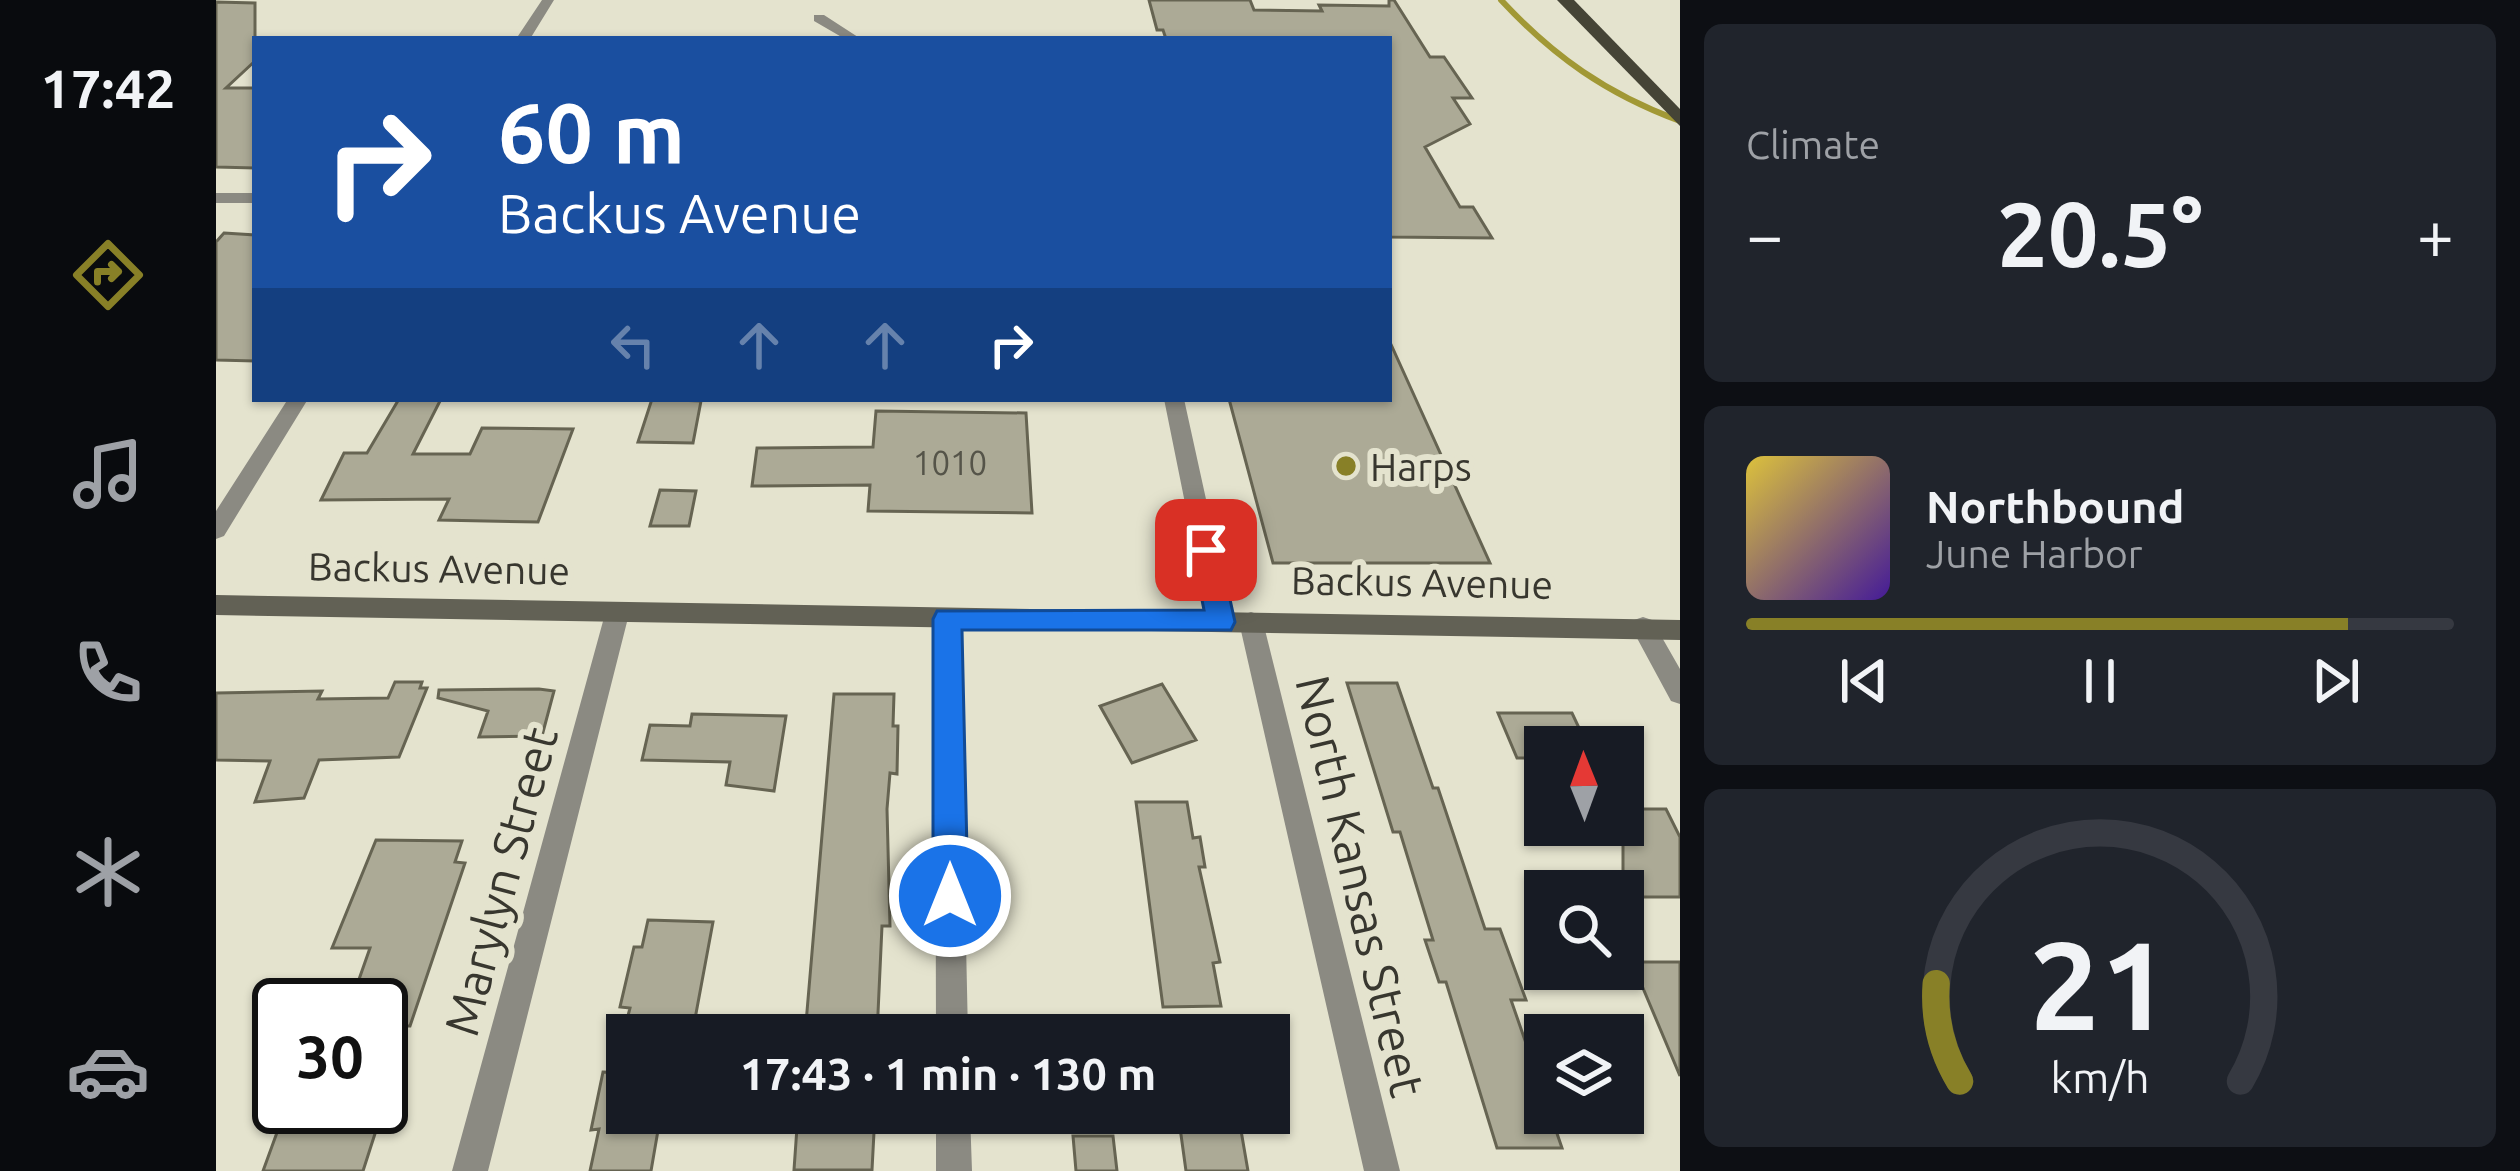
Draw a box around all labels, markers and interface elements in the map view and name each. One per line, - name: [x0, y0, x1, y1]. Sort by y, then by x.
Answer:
- text: 17:42: [40, 58, 176, 118]
- icon: right: [300, 84, 456, 240]
- text: 60 m: [498, 85, 685, 179]
- text: Climate: [1746, 123, 1880, 166]
- text: Backus Avenue: [498, 183, 861, 243]
- text: 20.5°: [1997, 183, 2203, 284]
- text: −: [1746, 197, 1783, 271]
- text: +: [2417, 197, 2454, 271]
- icon: directions: [66, 233, 150, 317]
- icon: left: [600, 312, 666, 378]
- icon: ahead: [726, 312, 792, 378]
- icon: ahead: [852, 312, 918, 378]
- icon: right: [978, 312, 1044, 378]
- icon: music: [66, 432, 150, 516]
- house number: 1010: [913, 444, 987, 481]
- place label: Harps: [1370, 445, 1472, 488]
- marker: Harps: [1333, 453, 1359, 479]
- text: Northbound: [1926, 481, 2185, 532]
- pin: [1155, 499, 1257, 601]
- icon: arrive: [1173, 517, 1239, 583]
- text: June Harbor: [1926, 532, 2143, 575]
- street label: Backus Avenue: [308, 544, 570, 592]
- street label: Backus Avenue: [1291, 558, 1553, 606]
- icon: phone: [66, 631, 150, 715]
- icon: previous: [1831, 648, 1897, 714]
- icon: pause: [2067, 648, 2133, 714]
- icon: next: [2303, 648, 2369, 714]
- street label: North Kansas Street: [1286, 670, 1436, 1102]
- street label: Marylyn Street: [433, 721, 567, 1041]
- north arrow: [1524, 726, 1644, 846]
- map controls: [1524, 726, 1644, 1134]
- icon: climate: [66, 830, 150, 914]
- position arrow: [887, 833, 1013, 959]
- button: search: [1524, 870, 1644, 990]
- text: 21: [2030, 914, 2170, 1054]
- speed limit sign: 30: [252, 978, 408, 1134]
- button: layers: [1524, 1014, 1644, 1134]
- icon: car: [66, 1029, 150, 1113]
- text: 17:43 · 1 min · 130 m: [740, 1048, 1156, 1099]
- text: km/h: [2050, 1053, 2150, 1101]

